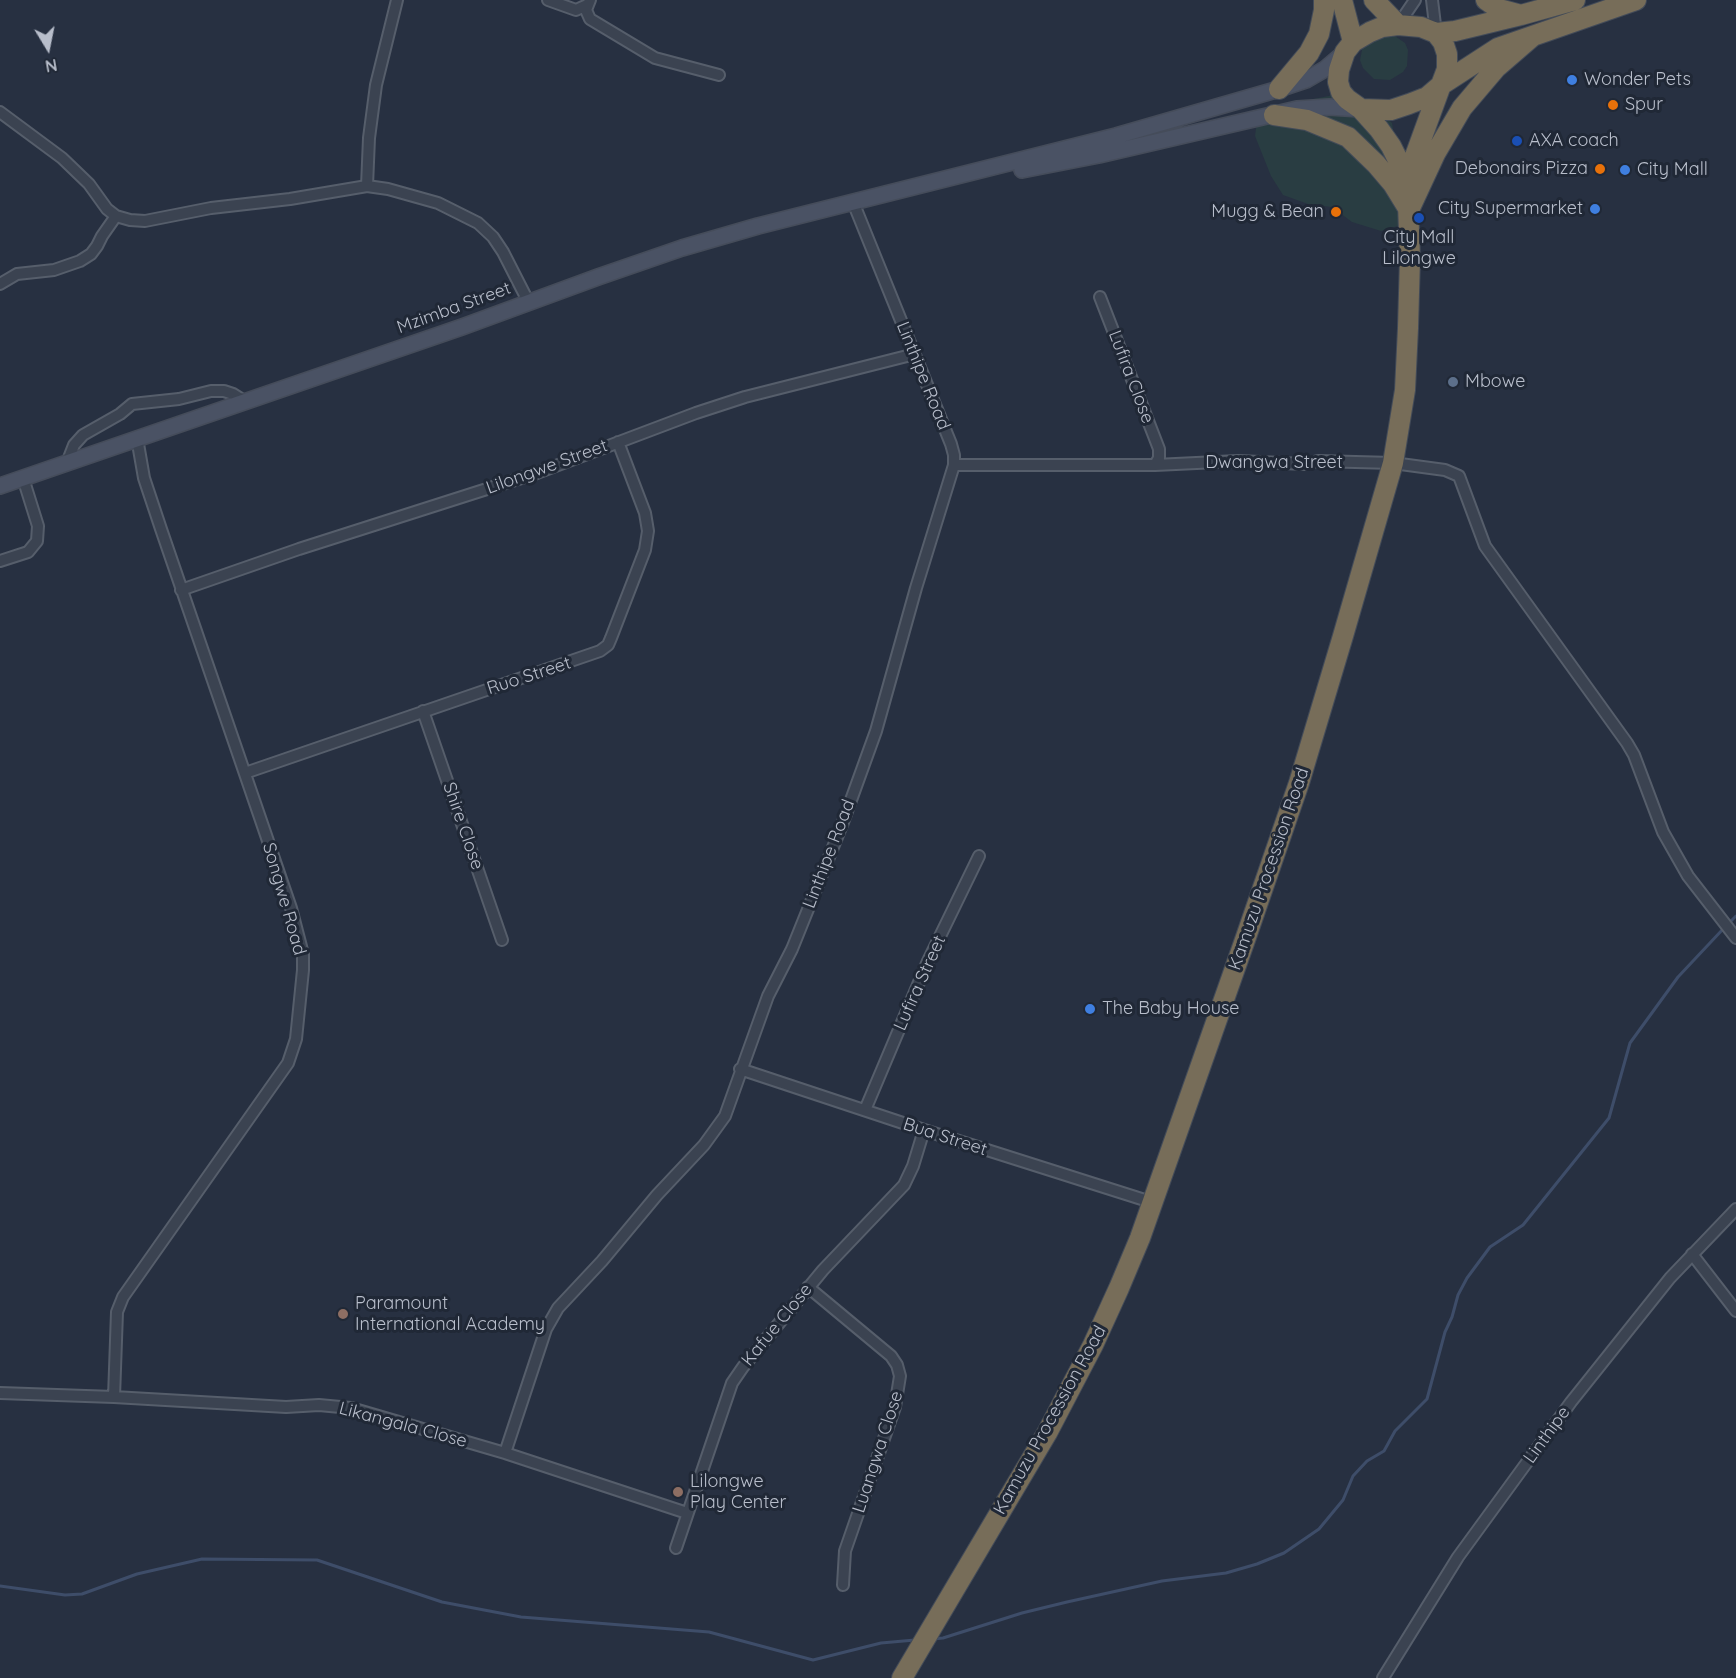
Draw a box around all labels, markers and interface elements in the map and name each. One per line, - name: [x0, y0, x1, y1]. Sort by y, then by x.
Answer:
- north arrow: [18, 18, 78, 78]
- text: N: [44, 55, 59, 77]
- place label: Wonder Pets: [1584, 69, 1691, 91]
- marker: Wonder Pets: [1565, 73, 1579, 87]
- place label: Spur: [1625, 94, 1663, 116]
- marker: Spur: [1606, 98, 1620, 112]
- place label: AXA coach: [1529, 130, 1619, 152]
- marker: AXA coach: [1510, 134, 1524, 148]
- place label: Debonairs Pizza: [1455, 158, 1588, 180]
- place label: City Mall: [1637, 159, 1708, 181]
- marker: Debonairs Pizza: [1593, 162, 1607, 176]
- marker: City Mall: [1618, 163, 1632, 177]
- place label: City Supermarket: [1438, 198, 1583, 220]
- place label: Mugg & Bean: [1211, 201, 1324, 223]
- marker: City Supermarket: [1588, 202, 1602, 216]
- marker: Mugg & Bean: [1329, 205, 1343, 219]
- marker: City Mall Lilongwe: [1412, 211, 1426, 225]
- place label: City Mall Lilongwe: [1382, 227, 1456, 270]
- street label: Mzimba Street: [394, 277, 514, 339]
- street label: Linthipe Road: [892, 319, 954, 433]
- street label: Lufira Close: [1103, 327, 1159, 427]
- place label: Mbowe: [1465, 371, 1525, 393]
- marker: Mbowe: [1446, 375, 1460, 389]
- street label: Lilongwe Street: [483, 435, 611, 499]
- street label: Dwangwa Street: [1205, 452, 1343, 474]
- street label: Ruo Street: [484, 652, 574, 700]
- street label: Kamuzu Procession Road: [1224, 765, 1314, 973]
- street label: Shire Close: [438, 779, 488, 873]
- street label: Linthipe Road: [798, 797, 860, 911]
- street label: Songwe Road: [258, 840, 310, 958]
- street label: Lufira Street: [889, 932, 951, 1034]
- place label: The Baby House: [1102, 998, 1240, 1020]
- marker: The Baby House: [1083, 1002, 1097, 1016]
- street label: Bua Street: [900, 1113, 990, 1161]
- street label: Kafue Close: [737, 1279, 817, 1371]
- place label: Paramount International Academy: [355, 1293, 545, 1336]
- marker: Paramount International Academy: [336, 1307, 350, 1321]
- street label: Kamuzu Procession Road: [989, 1322, 1111, 1518]
- street label: Luangwa Close: [848, 1388, 908, 1516]
- street label: Likangala Close: [337, 1398, 469, 1452]
- street label: Linthipe: [1519, 1402, 1575, 1468]
- place label: Lilongwe Play Center: [690, 1471, 786, 1514]
- marker: Lilongwe Play Center: [671, 1485, 685, 1499]

